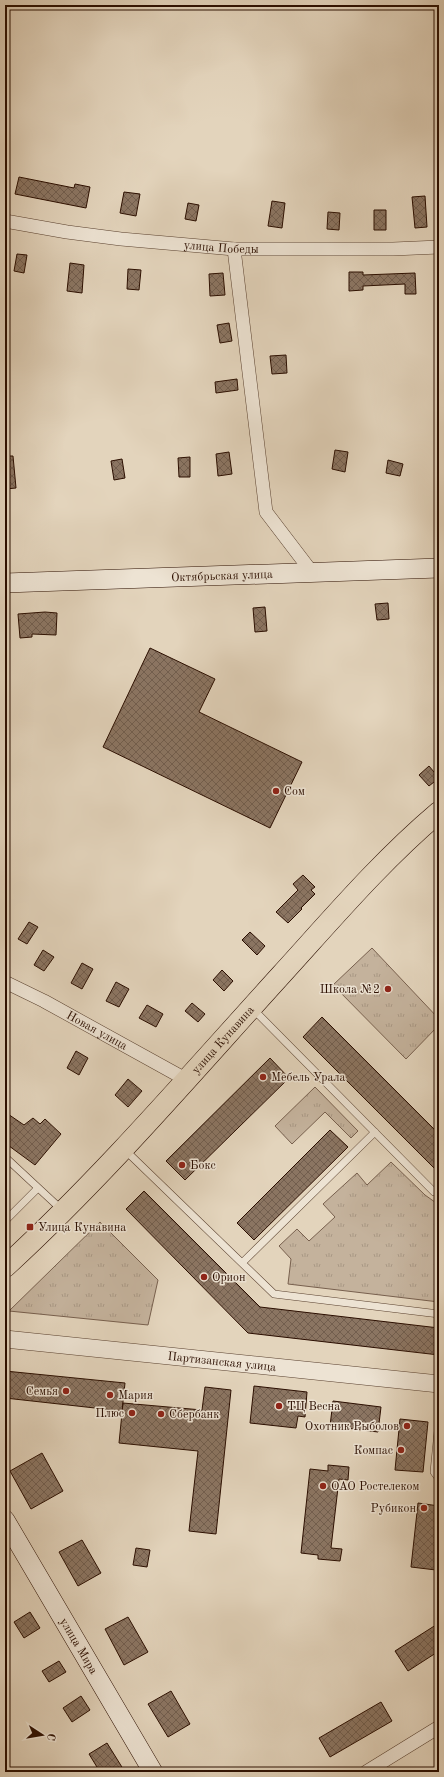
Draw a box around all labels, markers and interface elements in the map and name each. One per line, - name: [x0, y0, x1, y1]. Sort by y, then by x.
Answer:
- street label: улица Победы: [183, 240, 259, 256]
- street label: Октябрьская улица: [171, 569, 273, 584]
- marker: Сом: [271, 786, 281, 796]
- place label: Сом: [284, 786, 305, 798]
- place label: Школа №2: [320, 984, 380, 996]
- marker: Школа №2: [383, 984, 393, 994]
- street label: улица Кунавина: [190, 1004, 257, 1076]
- street label: Новая улица: [64, 1010, 129, 1053]
- marker: Мебель Урала: [258, 1072, 268, 1082]
- place label: Мебель Урала: [271, 1072, 345, 1084]
- marker: Бокс: [177, 1160, 187, 1170]
- place label: Бокс: [190, 1160, 216, 1172]
- marker: Улица Кунавина: [25, 1222, 35, 1232]
- place label: Улица Кунавина: [38, 1222, 126, 1234]
- marker: Орион: [199, 1272, 209, 1282]
- place label: Орион: [212, 1272, 246, 1284]
- street label: Партизанская улица: [167, 1351, 277, 1374]
- place label: Семья: [26, 1386, 58, 1398]
- marker: Семья: [61, 1386, 71, 1396]
- marker: Мария: [105, 1390, 115, 1400]
- place label: Мария: [118, 1390, 153, 1402]
- marker: ТЦ Весна: [274, 1401, 284, 1411]
- place label: ТЦ Весна: [287, 1401, 340, 1413]
- place label: Плюс: [95, 1408, 124, 1420]
- marker: Плюс: [127, 1408, 137, 1418]
- marker: Сбербанк: [156, 1409, 166, 1419]
- place label: Сбербанк: [169, 1409, 219, 1421]
- place label: Охотник Рыболов: [305, 1421, 399, 1433]
- marker: Охотник Рыболов: [402, 1421, 412, 1431]
- place label: Компас: [354, 1445, 393, 1457]
- marker: Компас: [396, 1445, 406, 1455]
- marker: ОАО Ростелеком: [318, 1481, 328, 1491]
- place label: ОАО Ростелеком: [331, 1481, 419, 1493]
- place label: Рубикон: [371, 1503, 416, 1515]
- marker: Рубикон: [419, 1503, 429, 1513]
- street label: улица Мира: [57, 1616, 99, 1677]
- north arrow: [22, 1715, 62, 1755]
- text: С: [44, 1732, 56, 1741]

